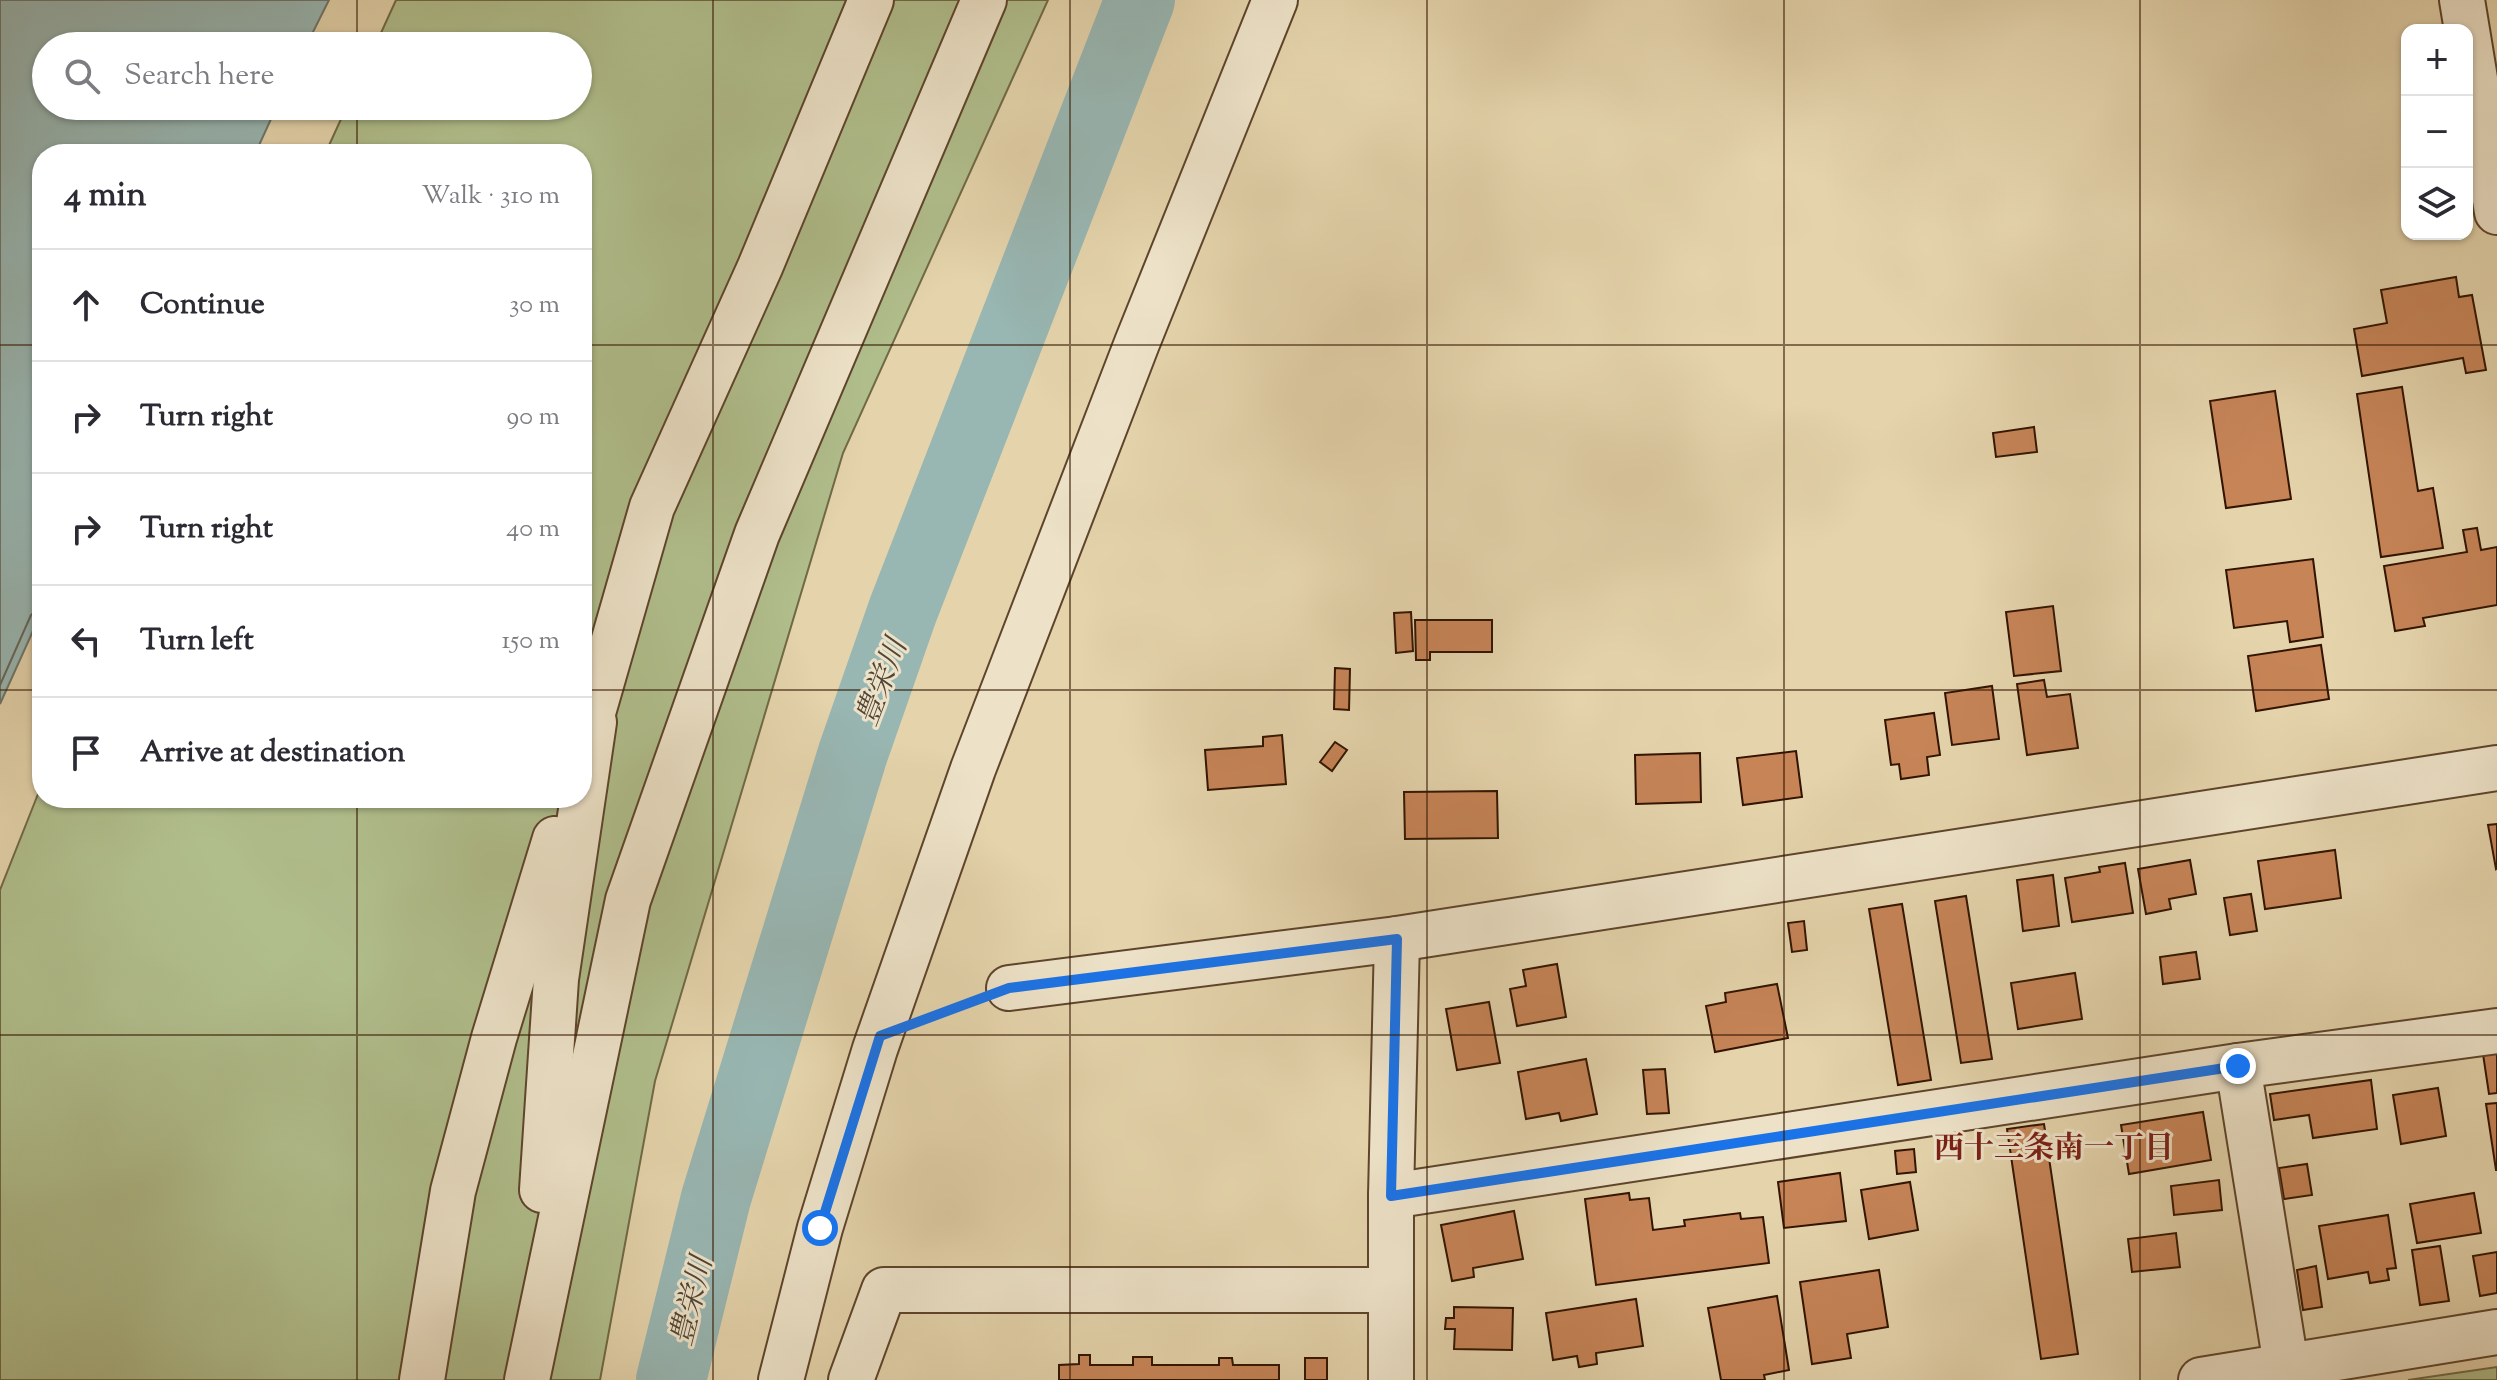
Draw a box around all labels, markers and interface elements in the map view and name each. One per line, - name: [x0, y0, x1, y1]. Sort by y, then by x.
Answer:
- map controls: [2401, 24, 2473, 240]
- button: +: [2401, 24, 2473, 96]
- search box: [32, 32, 592, 120]
- icon: search: [60, 54, 104, 98]
- text: Search here: [124, 55, 274, 98]
- button: −: [2401, 96, 2473, 168]
- button: layers: [2401, 168, 2473, 240]
- text: 4 min: [64, 172, 146, 221]
- text: Walk · 310 m: [421, 178, 560, 215]
- icon: ahead: [64, 283, 108, 327]
- text: Continue: [140, 284, 265, 327]
- text: 30 m: [509, 287, 560, 324]
- icon: right: [64, 395, 108, 439]
- text: Turn right: [140, 396, 273, 439]
- text: 90 m: [507, 399, 560, 436]
- icon: right: [64, 507, 108, 551]
- text: Turn right: [140, 508, 273, 551]
- text: 40 m: [506, 511, 560, 548]
- icon: left: [64, 619, 108, 663]
- text: Turn left: [140, 620, 254, 663]
- text: 150 m: [501, 623, 560, 660]
- water label: 豊栄川: [847, 630, 921, 733]
- icon: arrive: [64, 731, 108, 775]
- text: Arrive at destination: [140, 732, 405, 775]
- route end: [2220, 1048, 2256, 1084]
- district label: 西十三条南一丁目: [1934, 1128, 2174, 1171]
- route start: [802, 1210, 838, 1246]
- water label: 豊栄川: [662, 1250, 726, 1350]

